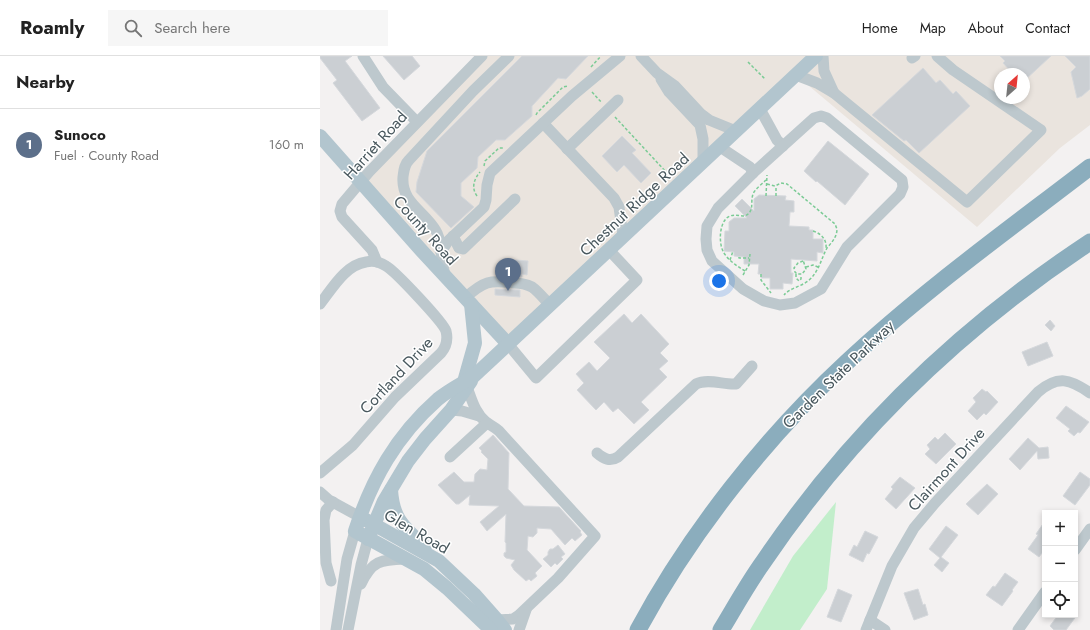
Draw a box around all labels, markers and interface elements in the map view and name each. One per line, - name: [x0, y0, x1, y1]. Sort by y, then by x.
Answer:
- search box: [108, 10, 388, 46]
- text: Roamly: [20, 14, 84, 41]
- icon: search: [122, 17, 144, 39]
- text: Search here: [154, 17, 230, 39]
- text: Home: [862, 18, 898, 38]
- text: Map: [920, 18, 946, 38]
- text: About: [968, 18, 1003, 38]
- text: Contact: [1025, 18, 1070, 38]
- north arrow: [994, 68, 1030, 104]
- text: Nearby: [16, 70, 74, 94]
- street label: Harriet Road: [338, 106, 413, 185]
- text: Sunoco: [54, 124, 106, 146]
- text: 1: [26, 135, 32, 154]
- text: 160 m: [269, 135, 304, 154]
- text: Fuel · County Road: [54, 146, 159, 165]
- street label: Chestnut Ridge Road: [574, 147, 694, 261]
- street label: County Road: [388, 190, 463, 270]
- pin: 1: [495, 258, 521, 291]
- your location: [709, 271, 729, 291]
- street label: Garden State Parkway: [777, 314, 900, 434]
- street label: Cortland Drive: [354, 332, 438, 419]
- street label: Clairmont Drive: [902, 422, 990, 516]
- street label: Glen Road: [380, 503, 454, 559]
- map controls: [1042, 510, 1078, 618]
- button: +: [1042, 510, 1078, 546]
- button: −: [1042, 546, 1078, 582]
- button: locate: [1042, 582, 1078, 618]

